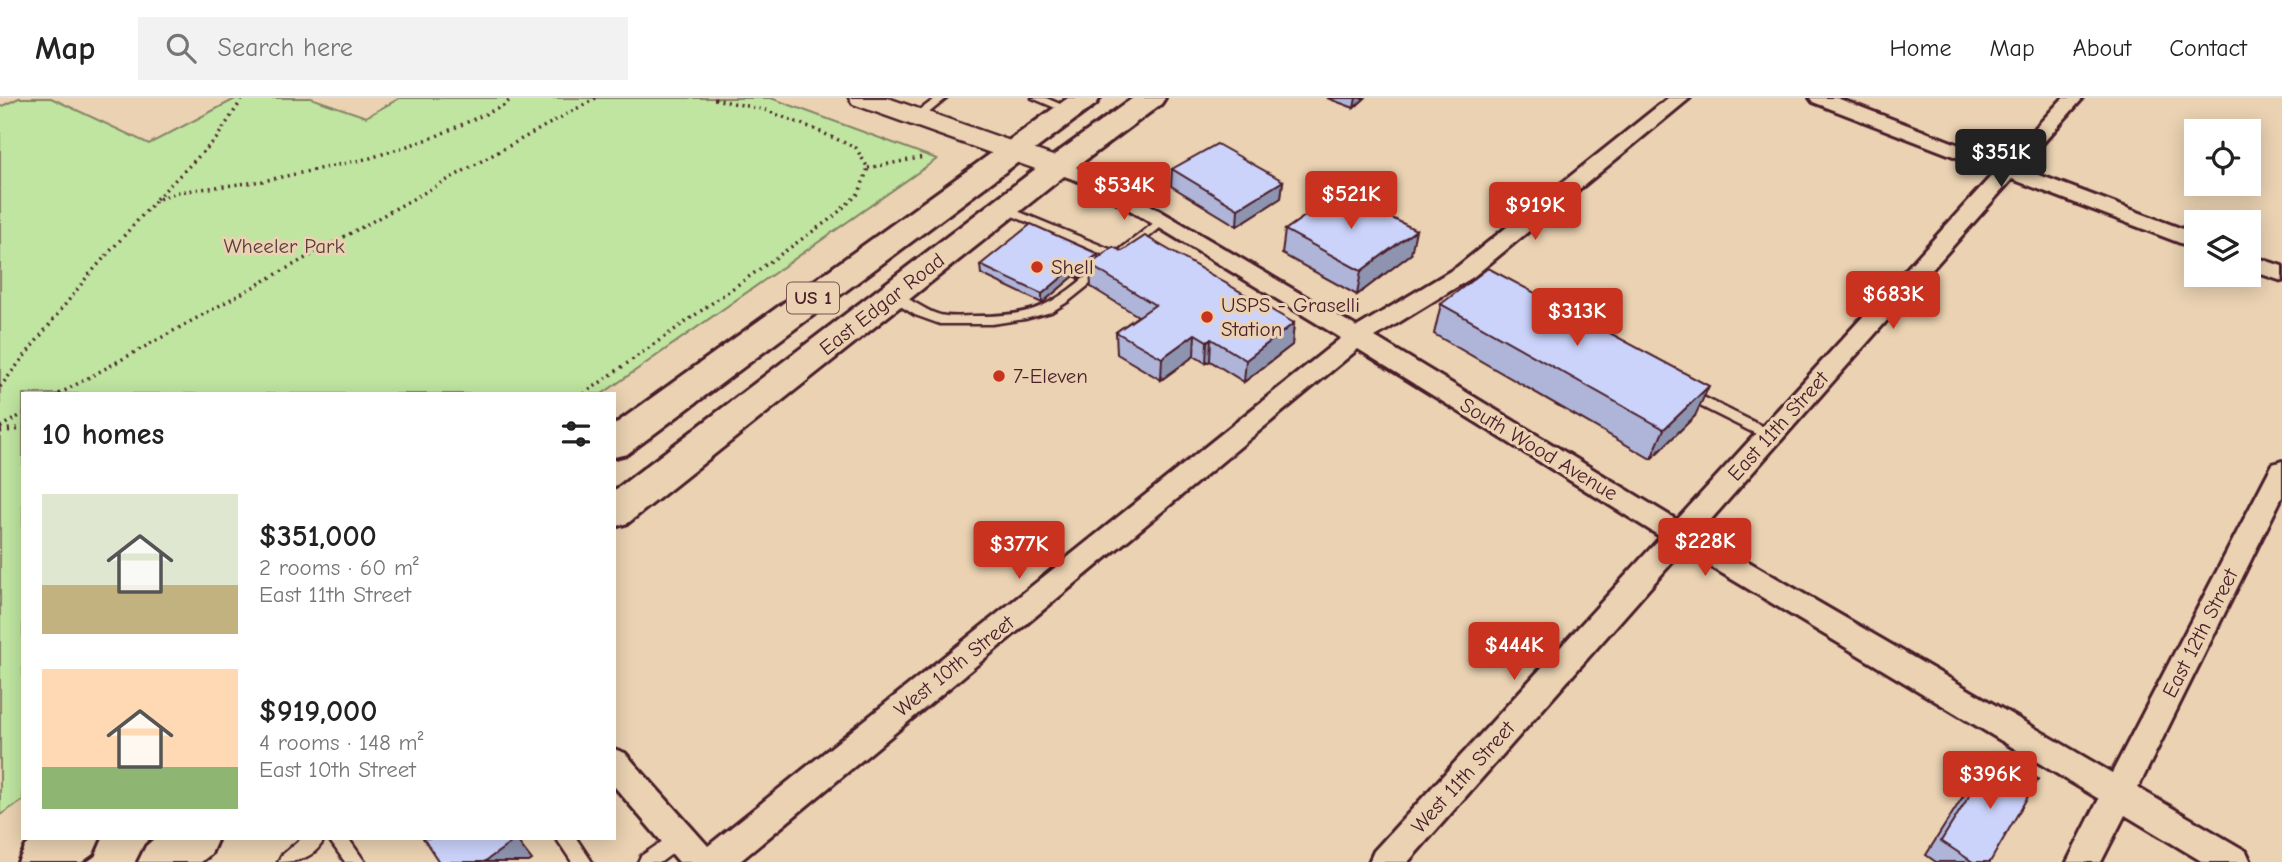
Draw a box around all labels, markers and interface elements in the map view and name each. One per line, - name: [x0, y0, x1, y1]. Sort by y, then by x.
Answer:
- search box: [138, 17, 628, 80]
- text: Map: [35, 29, 96, 67]
- icon: search: [162, 29, 200, 67]
- text: Search here: [218, 33, 353, 63]
- text: Home: [1890, 34, 1951, 62]
- text: Map: [1989, 34, 2035, 62]
- text: About: [2073, 34, 2131, 62]
- text: Contact: [2169, 34, 2247, 62]
- map controls: [2184, 119, 2261, 287]
- button: locate: [2184, 119, 2261, 196]
- pin: $351K: [1952, 130, 2050, 189]
- text: $351K: [1971, 138, 2031, 165]
- pin: $534K: [1075, 162, 1173, 222]
- text: $534K: [1093, 171, 1155, 198]
- pin: $521K: [1302, 172, 1400, 231]
- text: $521K: [1321, 180, 1381, 207]
- pin: $919K: [1486, 183, 1584, 242]
- text: $919K: [1505, 191, 1565, 218]
- button: layers: [2184, 210, 2261, 287]
- park label: Wheeler Park: [223, 234, 345, 258]
- street label: East Edgar Road: [815, 248, 949, 360]
- place label: Shell: [1051, 255, 1094, 279]
- marker: Shell: [1029, 259, 1045, 275]
- pin: $683K: [1844, 272, 1942, 331]
- text: $683K: [1862, 280, 1924, 307]
- road number: US 1: [787, 282, 839, 314]
- pin: $313K: [1528, 288, 1626, 348]
- place label: USPS - Graselli Station: [1221, 293, 1360, 341]
- text: $313K: [1548, 297, 1606, 324]
- marker: USPS - Graselli Station: [1199, 309, 1215, 325]
- place label: 7-Eleven: [1013, 364, 1088, 388]
- street label: East 11th Street: [1723, 366, 1834, 486]
- marker: 7-Eleven: [991, 368, 1007, 384]
- street label: South Wood Avenue: [1456, 393, 1622, 505]
- icon: filters: [557, 415, 595, 453]
- text: 10 homes: [42, 417, 164, 452]
- pin: $228K: [1656, 518, 1754, 578]
- text: $351,000: [259, 519, 377, 554]
- icon: home: [98, 522, 182, 606]
- pin: $377K: [970, 522, 1068, 581]
- text: $228K: [1674, 527, 1736, 554]
- text: $377K: [990, 530, 1048, 557]
- text: 2 rooms · 60 m²: [259, 554, 419, 581]
- street label: East 12th Street: [2157, 564, 2243, 701]
- text: East 11th Street: [259, 581, 411, 608]
- street label: West 10th Street: [889, 610, 1019, 722]
- pin: $444K: [1465, 622, 1563, 682]
- text: $444K: [1484, 631, 1544, 658]
- text: $919,000: [259, 694, 377, 729]
- icon: home: [98, 697, 182, 781]
- street label: West 11th Street: [1406, 715, 1520, 838]
- text: 4 rooms · 148 m²: [259, 729, 423, 756]
- pin: $396K: [1941, 752, 2039, 811]
- text: East 10th Street: [259, 756, 416, 783]
- text: $396K: [1959, 760, 2021, 787]

